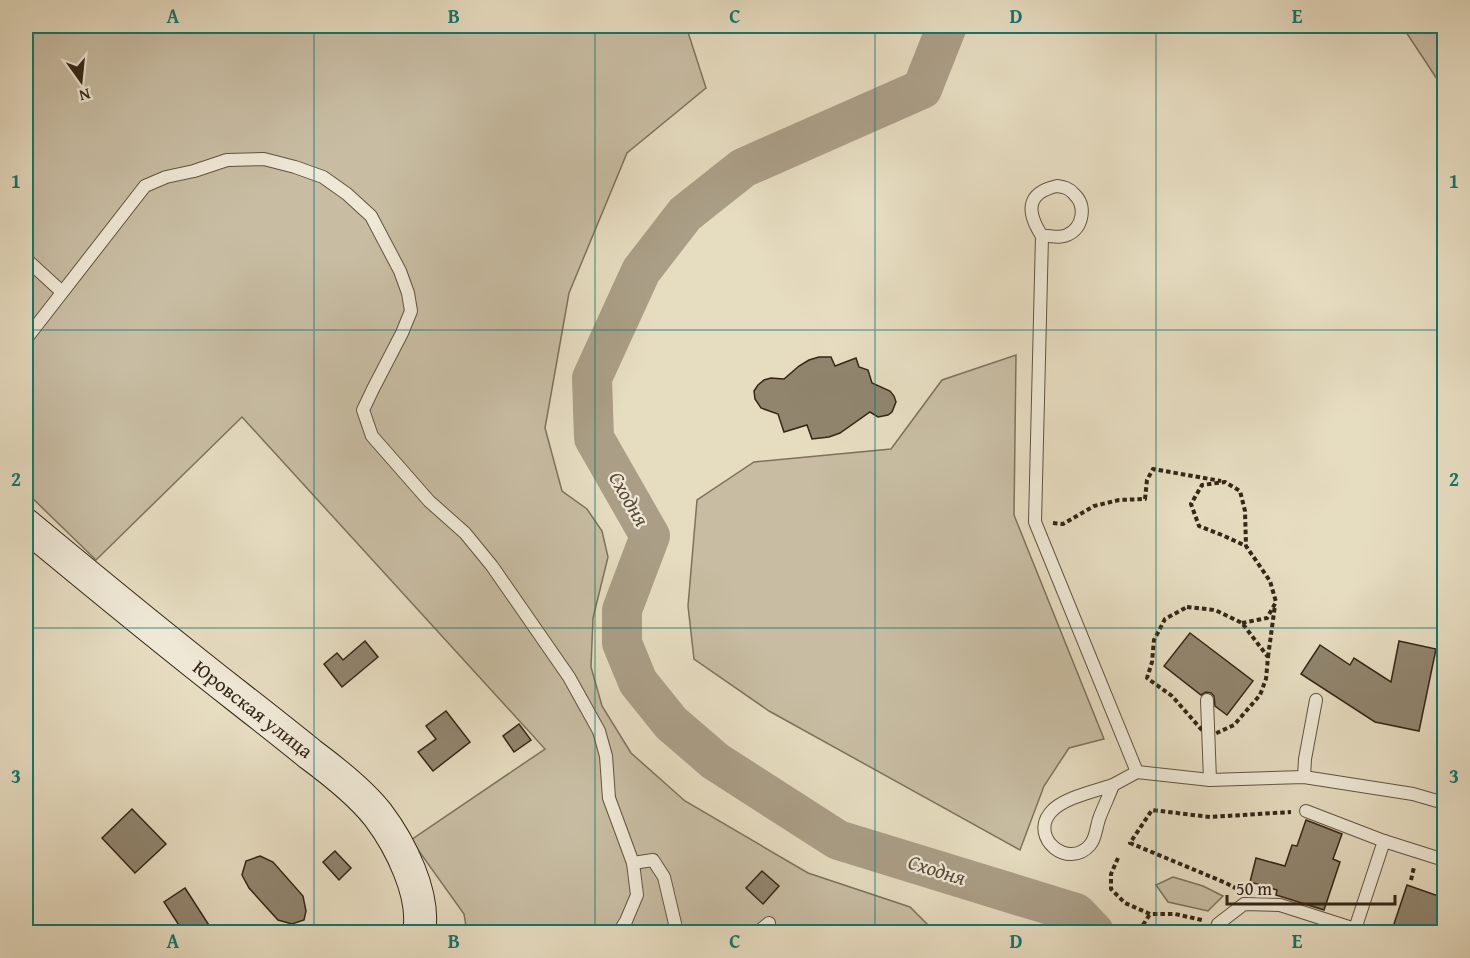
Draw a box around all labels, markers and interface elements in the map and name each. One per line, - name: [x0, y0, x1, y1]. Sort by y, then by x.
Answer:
- text: A: [167, 1, 180, 30]
- text: B: [448, 1, 460, 30]
- text: C: [729, 1, 741, 30]
- text: D: [1009, 1, 1023, 30]
- text: E: [1292, 1, 1303, 30]
- north arrow: [51, 51, 111, 111]
- text: N: [76, 83, 93, 109]
- text: 1: [11, 166, 21, 195]
- text: 1: [1449, 166, 1459, 195]
- text: 2: [11, 464, 21, 493]
- text: 2: [1449, 464, 1459, 493]
- water label: Сходня: [601, 466, 658, 532]
- street label: Юровская улица: [187, 652, 320, 765]
- text: 3: [11, 761, 21, 790]
- text: 3: [1449, 761, 1459, 790]
- water label: Сходня: [904, 846, 970, 893]
- scale bar: [1227, 868, 1395, 906]
- text: 50 m: [1236, 875, 1272, 902]
- text: A: [167, 926, 180, 955]
- text: B: [448, 926, 460, 955]
- text: C: [729, 926, 741, 955]
- text: D: [1009, 926, 1023, 955]
- text: E: [1292, 926, 1303, 955]

